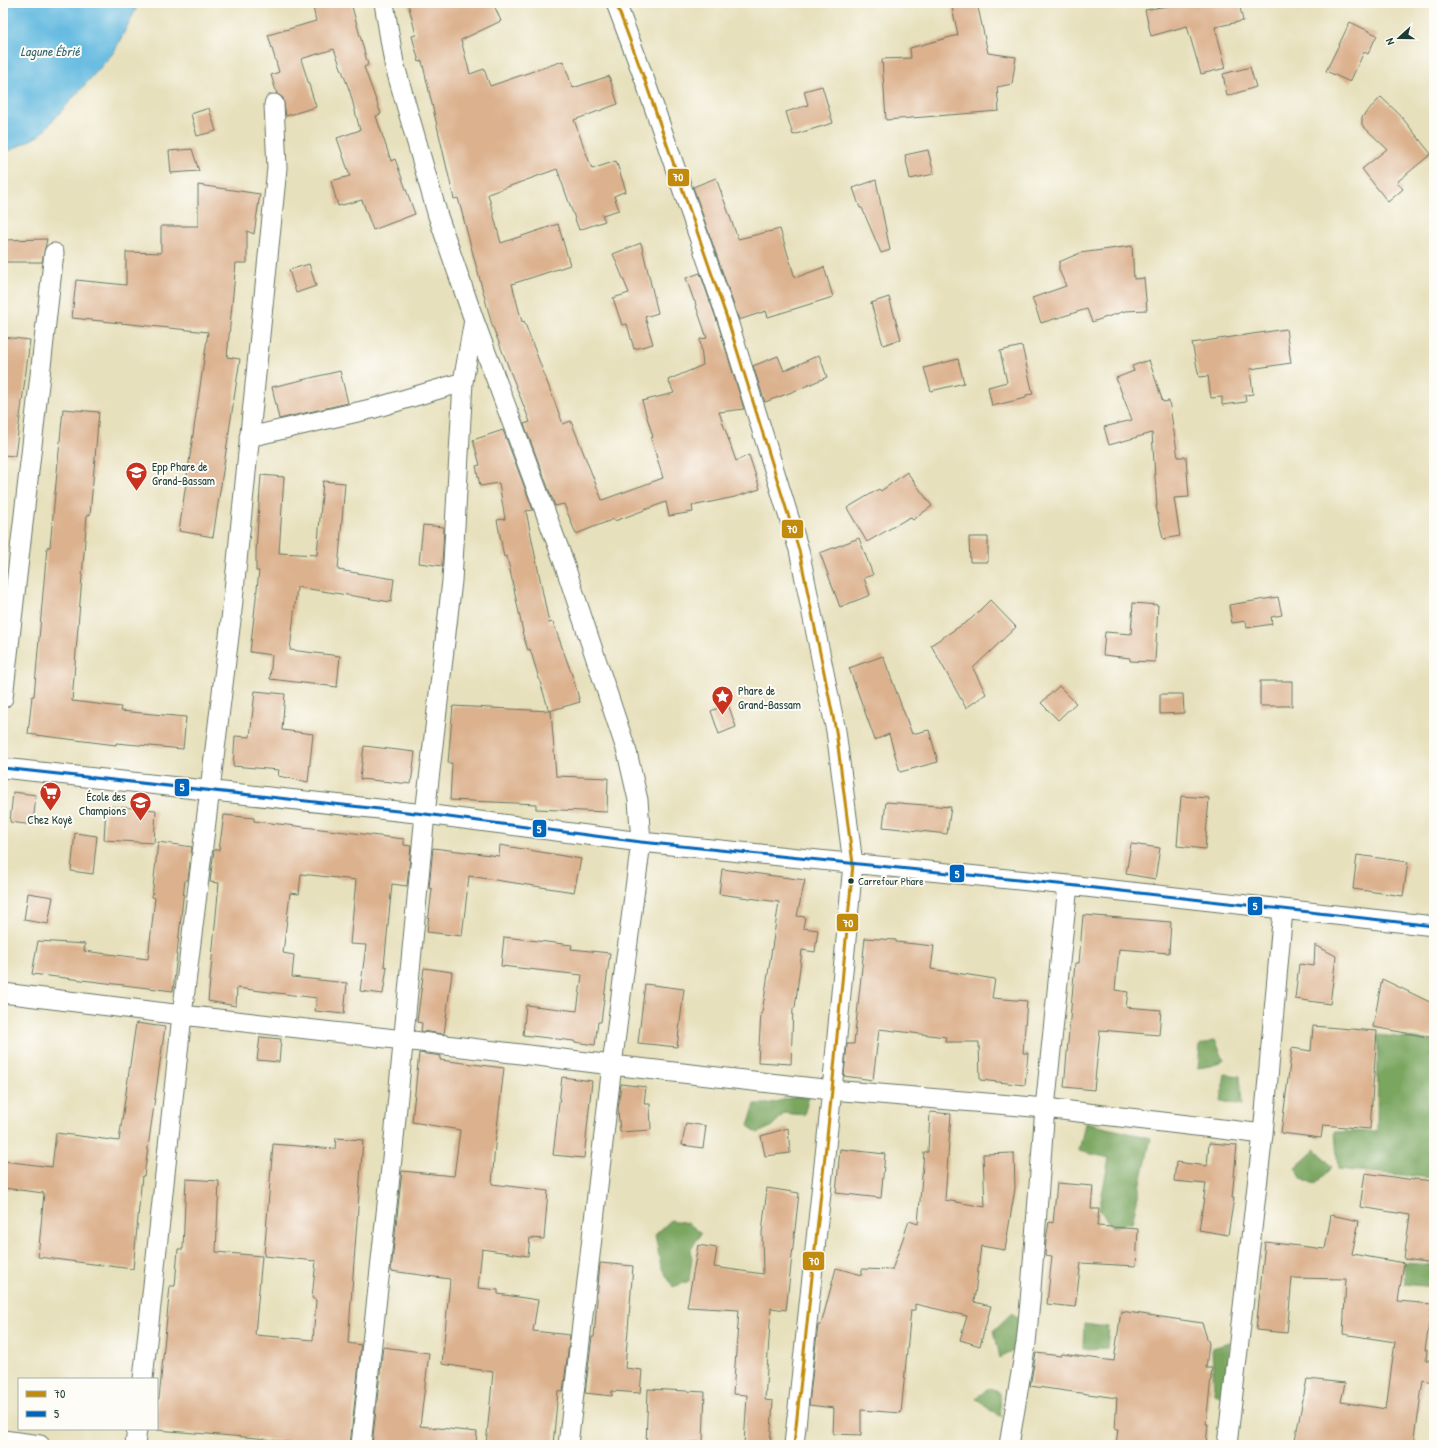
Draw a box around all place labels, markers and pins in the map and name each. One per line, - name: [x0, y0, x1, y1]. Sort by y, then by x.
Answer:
- place label: Epp Phare de Grand-Bassam: [152, 458, 215, 489]
- school or university icon: Epp Phare de Grand-Bassam: [124, 460, 150, 493]
- place label: Phare de Grand-Bassam: [738, 682, 801, 713]
- place icon: Phare de Grand-Bassam: [709, 684, 735, 717]
- supermarket icon: Chez Koyè: [37, 779, 63, 812]
- place label: École des Champions: [79, 788, 126, 819]
- school or university icon: École des Champions: [128, 790, 154, 823]
- place label: Chez Koyè: [27, 811, 73, 828]
- place label: Carrefour Phare: [858, 874, 924, 888]
- marker: Carrefour Phare: [846, 876, 856, 886]

